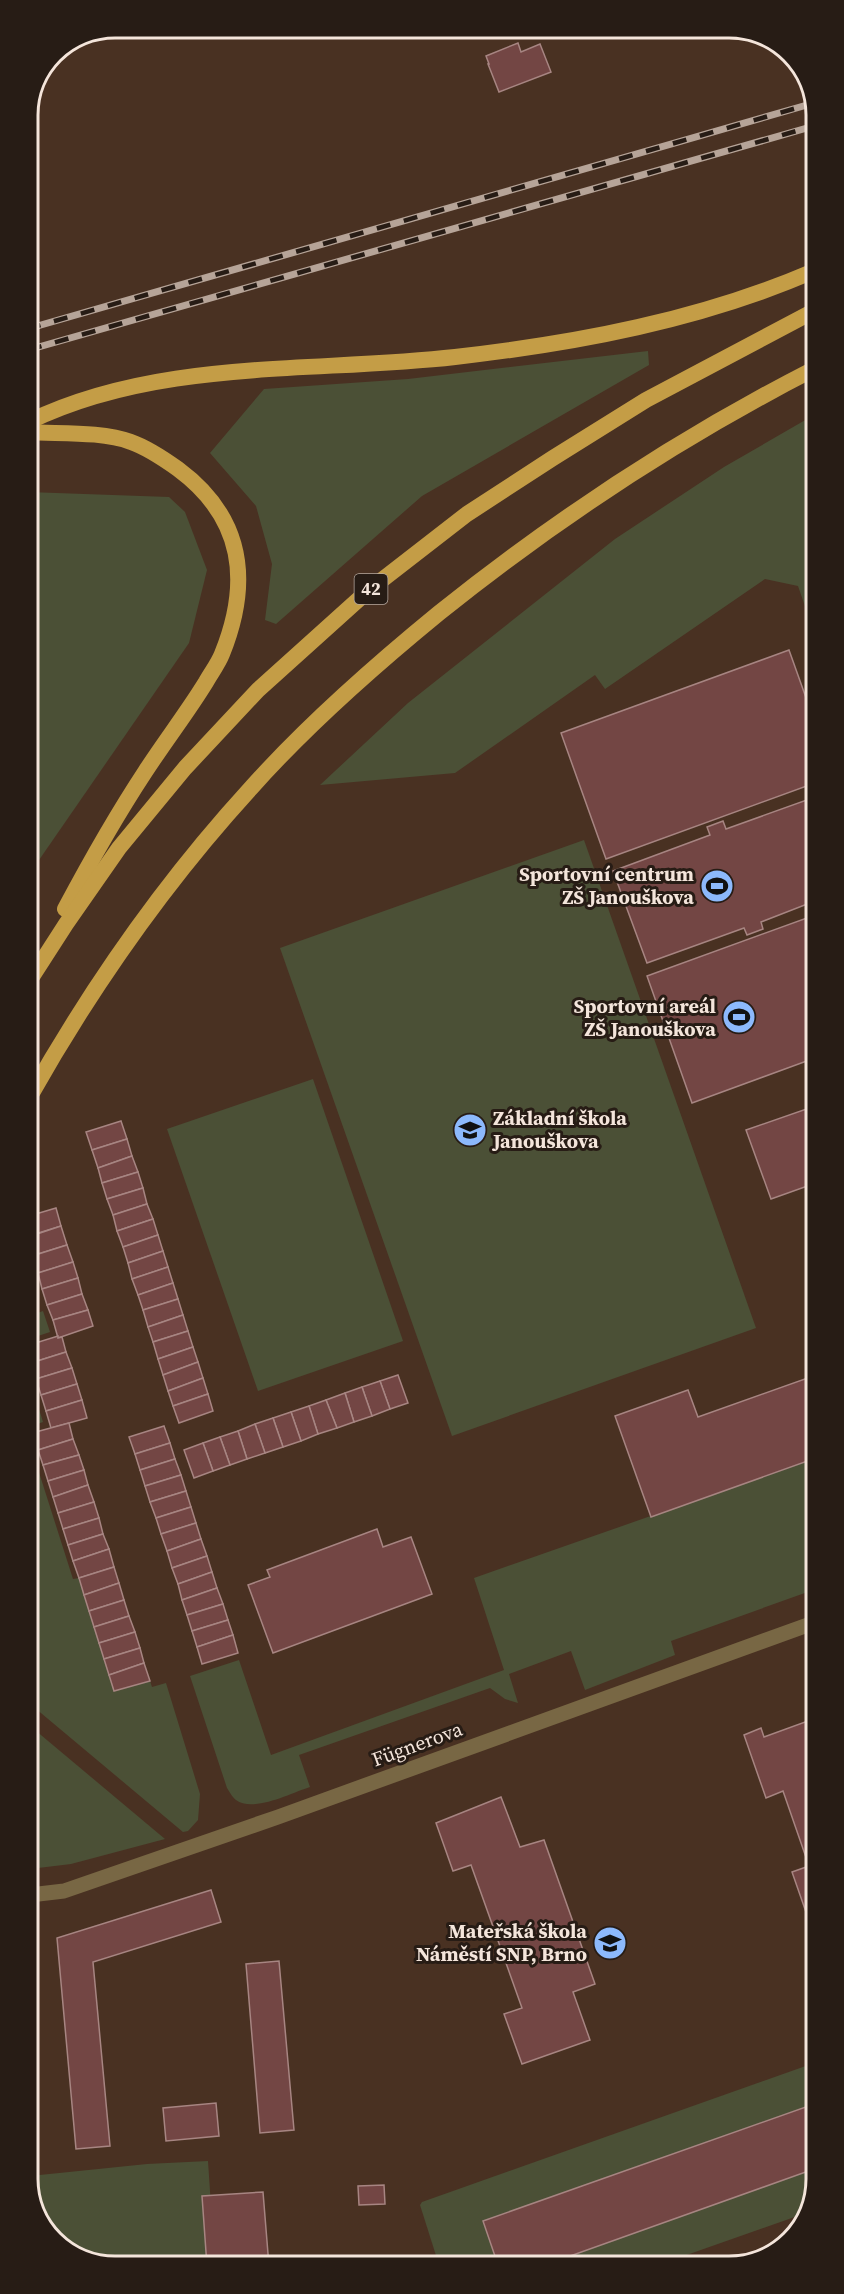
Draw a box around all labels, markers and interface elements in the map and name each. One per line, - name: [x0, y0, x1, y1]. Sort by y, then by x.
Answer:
- road number: 42: [354, 574, 388, 604]
- place label: Sportovní centrum ZŠ Janouškova: [519, 860, 694, 911]
- sports icon: Sportovní centrum ZŠ Janouškova: [699, 868, 735, 904]
- place label: Sportovní areál ZŠ Janouškova: [574, 992, 716, 1043]
- sports icon: Sportovní areál ZŠ Janouškova: [721, 999, 757, 1035]
- place label: Základní škola Janouškova: [491, 1104, 627, 1155]
- school or university icon: Základní škola Janouškova: [452, 1112, 488, 1148]
- street label: Fügnerova: [368, 1714, 467, 1773]
- place label: Mateřská škola Náměstí SNP, Brno: [416, 1917, 587, 1968]
- school or university icon: Mateřská škola Náměstí SNP, Brno: [592, 1925, 628, 1961]

